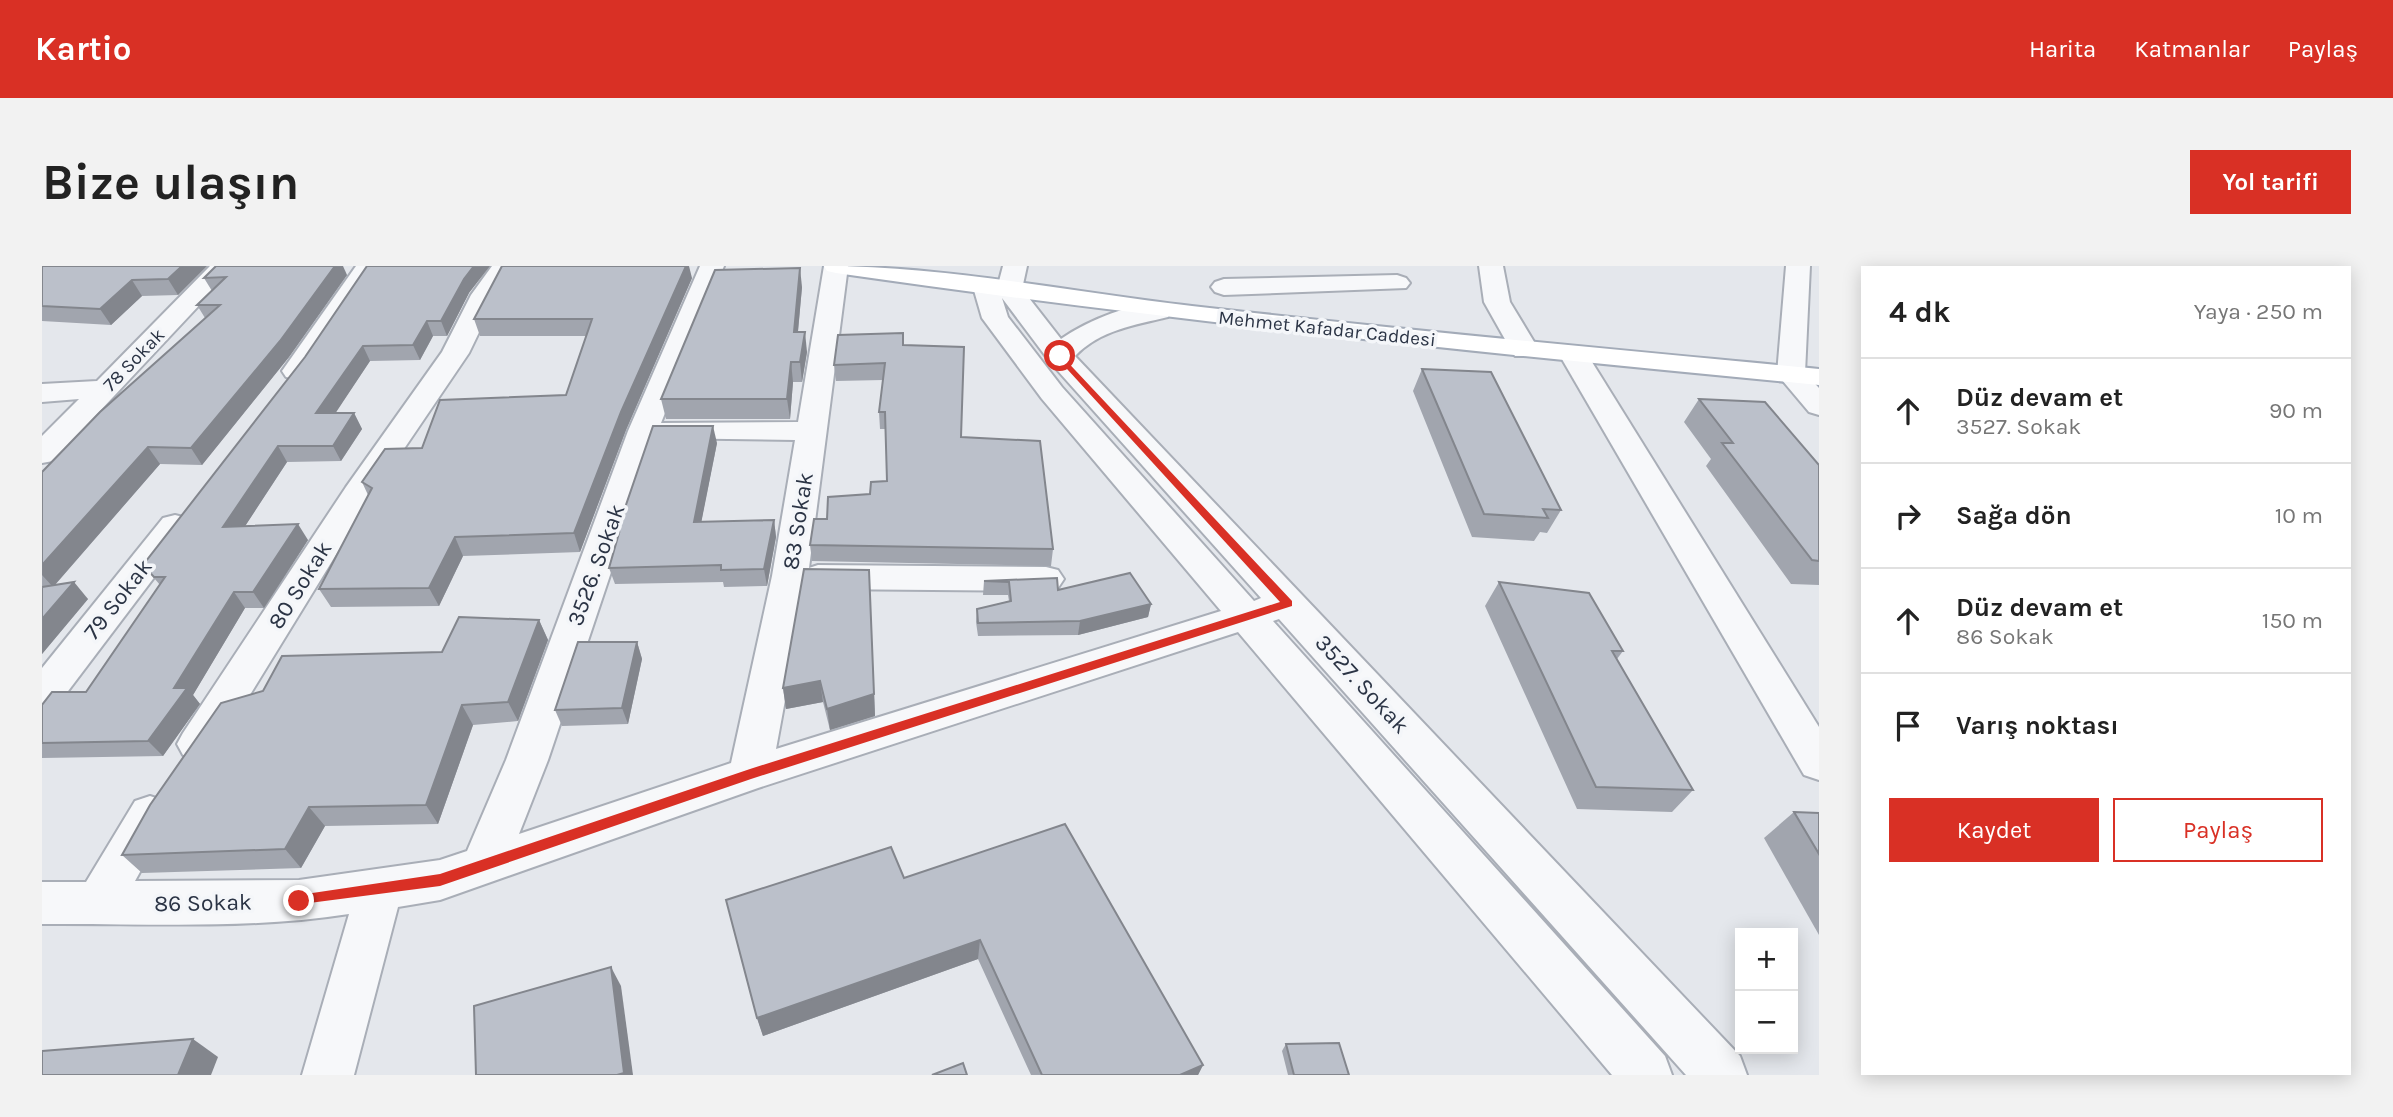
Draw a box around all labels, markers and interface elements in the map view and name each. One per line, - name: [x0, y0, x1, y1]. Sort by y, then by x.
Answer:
- text: Kartio: [35, 30, 131, 68]
- text: Harita: [2029, 35, 2096, 63]
- text: Katmanlar: [2134, 35, 2250, 63]
- text: Paylaş: [2288, 35, 2358, 63]
- button: Yol tarifi: [2190, 150, 2351, 214]
- text: Bize ulaşın: [42, 154, 299, 211]
- text: 4 dk: [1889, 294, 1951, 330]
- text: Yaya · 250 m: [2194, 298, 2323, 325]
- street label: Mehmet Kafadar Caddesi: [1217, 307, 1437, 351]
- street label: 78 Sokak: [99, 324, 170, 396]
- route start: [1044, 340, 1075, 371]
- text: Düz devam et: [1956, 382, 2123, 413]
- icon: ahead: [1889, 392, 1927, 430]
- text: 90 m: [2269, 397, 2323, 424]
- text: 3527. Sokak: [1956, 413, 2081, 440]
- street label: 83 Sokak: [777, 470, 819, 572]
- icon: right: [1889, 497, 1927, 535]
- street label: 3526. Sokak: [561, 500, 631, 630]
- text: Sağa dön: [1956, 500, 2072, 531]
- text: 10 m: [2275, 502, 2323, 529]
- street label: 80 Sokak: [263, 536, 338, 634]
- street label: 79 Sokak: [78, 553, 158, 645]
- text: Düz devam et: [1956, 592, 2123, 623]
- icon: ahead: [1889, 602, 1927, 640]
- text: 150 m: [2262, 607, 2323, 634]
- text: 86 Sokak: [1956, 623, 2054, 650]
- street label: 3527. Sokak: [1309, 629, 1415, 739]
- icon: arrive: [1889, 707, 1927, 745]
- text: Varış noktası: [1956, 710, 2119, 741]
- button: Kaydet: [1889, 798, 2099, 862]
- button: Paylaş: [2113, 798, 2323, 862]
- route end: [283, 885, 314, 916]
- street label: 86 Sokak: [154, 889, 252, 917]
- map controls: [1735, 928, 1798, 1054]
- button: +: [1735, 928, 1798, 991]
- button: −: [1735, 991, 1798, 1054]

